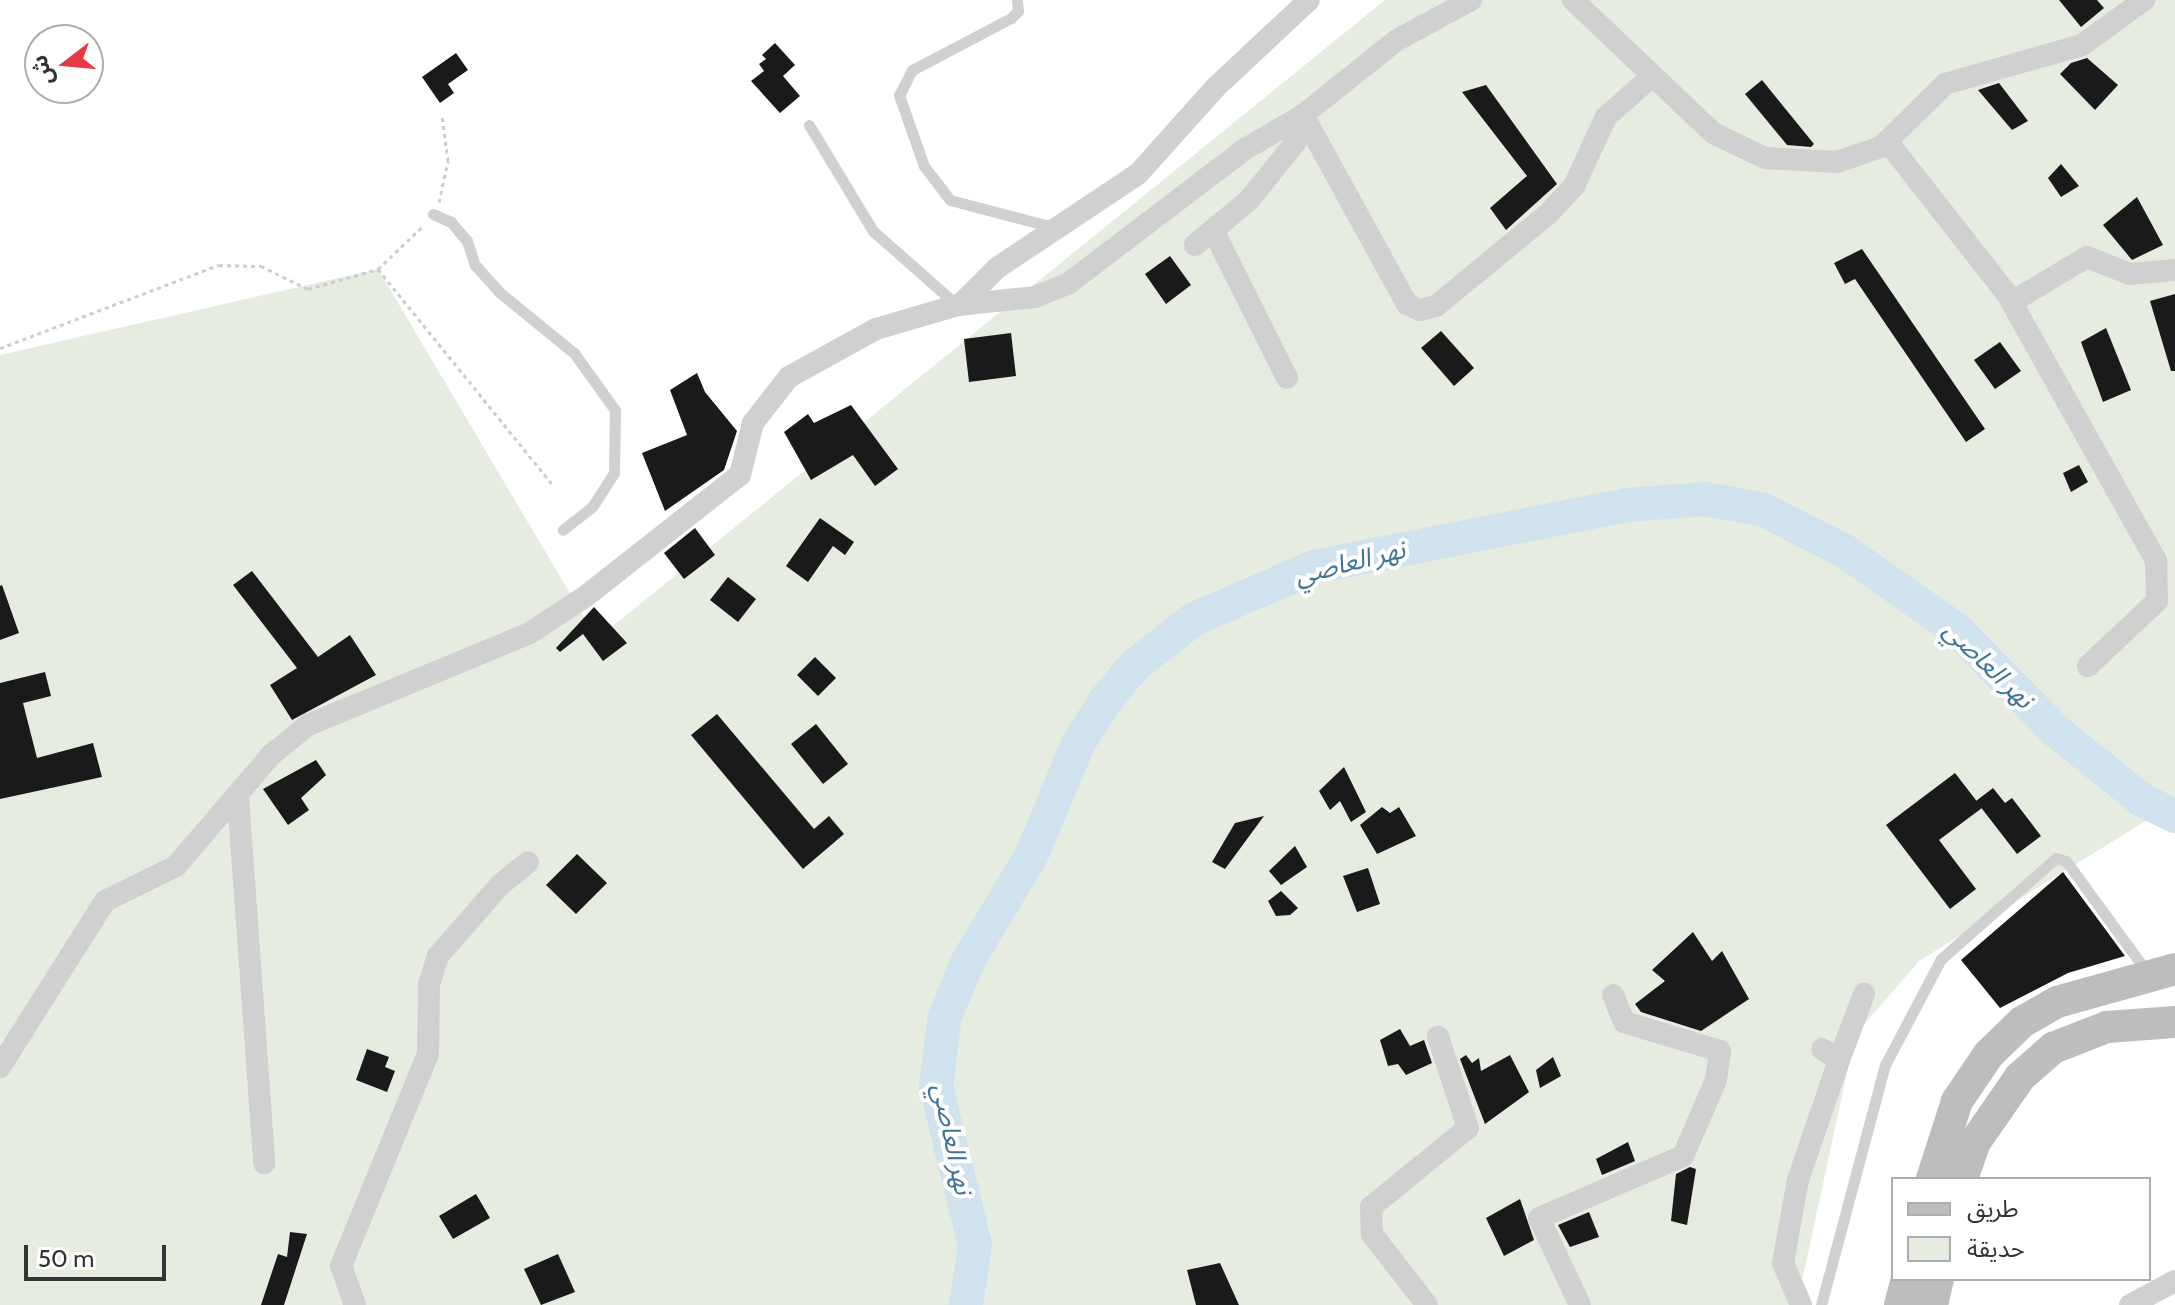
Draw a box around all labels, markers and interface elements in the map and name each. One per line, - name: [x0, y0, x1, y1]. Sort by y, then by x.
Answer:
- north arrow: [24, 24, 104, 104]
- text: ش: [25, 52, 60, 88]
- water label: نهر العاصي: [1292, 534, 1408, 592]
- water label: نهر العاصي: [1937, 615, 2039, 715]
- water label: نهر العاصي: [925, 1081, 979, 1197]
- legend: [1891, 1177, 2151, 1281]
- text: طريق: [1967, 1194, 2019, 1223]
- scale bar: [28, 1229, 170, 1279]
- text: حديقة: [1967, 1234, 2025, 1263]
- text: 50 m: [38, 1244, 94, 1273]

